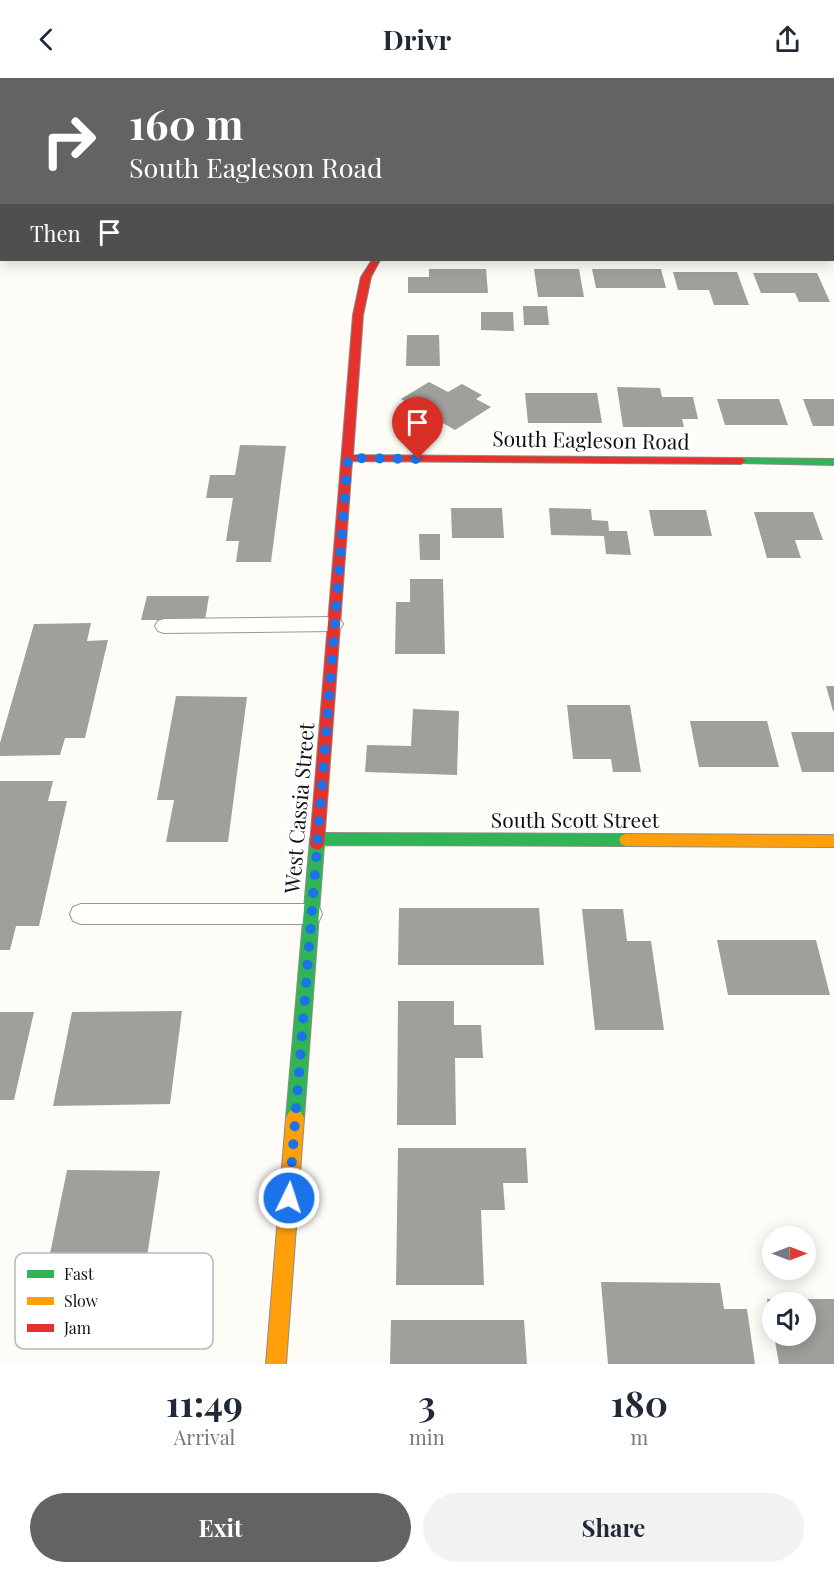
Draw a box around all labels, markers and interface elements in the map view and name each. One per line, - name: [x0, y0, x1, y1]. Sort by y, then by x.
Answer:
- text: Drivr: [383, 21, 451, 57]
- icon: back: [30, 23, 63, 56]
- icon: share: [771, 23, 804, 56]
- text: 160 m: [129, 95, 244, 151]
- icon: right: [30, 102, 108, 180]
- text: South Eagleson Road: [129, 149, 383, 185]
- icon: arrive: [93, 216, 126, 249]
- text: Then: [30, 218, 81, 248]
- pin: [392, 397, 443, 459]
- icon: arrive: [401, 406, 434, 439]
- street label: South Eagleson Road: [492, 423, 690, 455]
- street label: West Cassia Street: [276, 721, 319, 896]
- street label: South Scott Street: [491, 805, 660, 833]
- position arrow: [257, 1166, 321, 1230]
- north arrow: [762, 1226, 816, 1280]
- map controls: [762, 1226, 816, 1346]
- legend: [15, 1253, 213, 1349]
- text: Fast: [64, 1263, 94, 1284]
- text: Slow: [64, 1290, 99, 1311]
- button: sound: [762, 1292, 816, 1346]
- text: Jam: [63, 1317, 91, 1338]
- text: 11:49: [166, 1378, 243, 1426]
- text: 3: [418, 1378, 436, 1426]
- text: 180: [611, 1378, 668, 1426]
- text: Arrival: [174, 1423, 235, 1450]
- text: min: [409, 1423, 445, 1450]
- text: m: [630, 1423, 648, 1450]
- button: Exit: [30, 1493, 411, 1562]
- button: Share: [423, 1493, 804, 1562]

